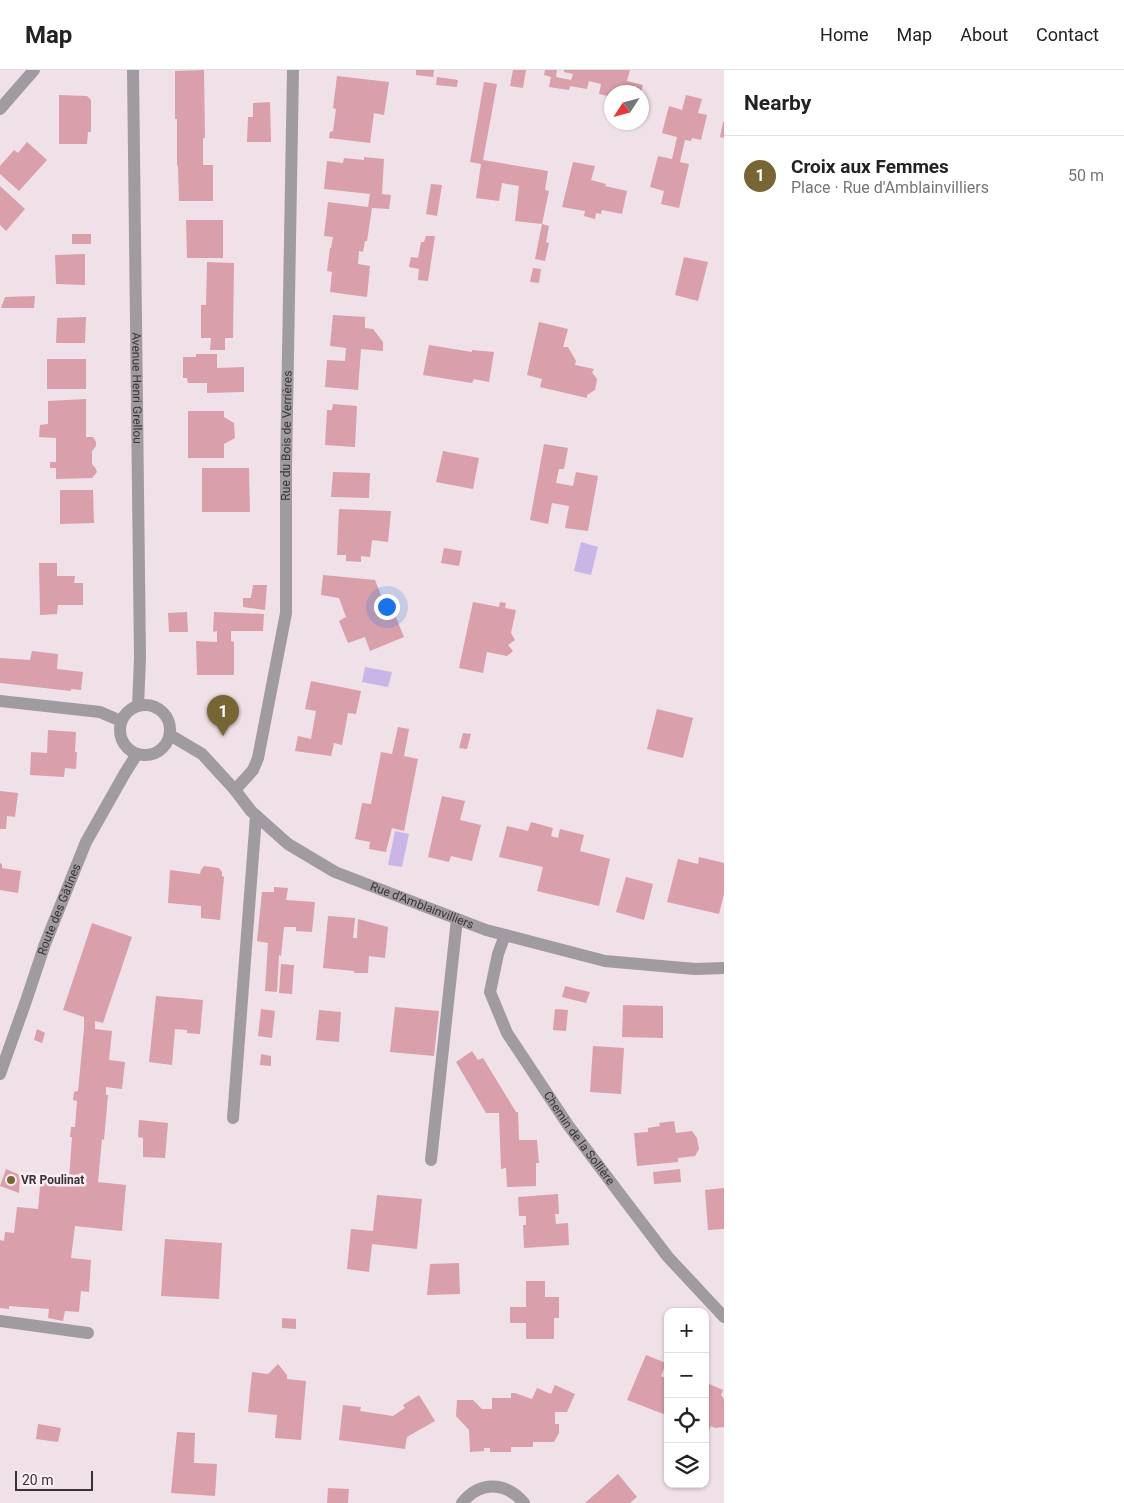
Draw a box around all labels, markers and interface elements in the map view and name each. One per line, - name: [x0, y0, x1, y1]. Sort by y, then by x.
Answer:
- text: Map: [25, 21, 72, 49]
- text: Home: [820, 24, 869, 45]
- text: Map: [897, 24, 932, 45]
- text: About: [960, 24, 1008, 45]
- text: Contact: [1036, 24, 1099, 45]
- north arrow: [604, 85, 649, 130]
- text: Nearby: [744, 91, 811, 115]
- text: Croix aux Femmes: [791, 155, 949, 178]
- text: 1: [755, 166, 765, 185]
- text: 50 m: [1068, 166, 1104, 185]
- text: Place · Rue d'Amblainvilliers: [791, 178, 989, 197]
- street label: Avenue Henri Grellou: [129, 332, 144, 444]
- street label: Rue du Bois de Verrières: [279, 370, 295, 501]
- your location: [374, 594, 400, 620]
- pin: 1: [207, 695, 239, 736]
- street label: Route des Gâtines: [35, 862, 84, 957]
- street label: Rue d'Amblainvilliers: [368, 879, 476, 932]
- street label: Chemin de la Sollière: [541, 1089, 618, 1188]
- place label: VR Poulinat: [21, 1173, 84, 1187]
- marker: VR Poulinat: [5, 1174, 17, 1186]
- map controls: [664, 1308, 709, 1488]
- button: +: [664, 1308, 709, 1353]
- button: −: [664, 1353, 709, 1398]
- button: locate: [664, 1398, 709, 1443]
- button: layers: [664, 1443, 709, 1488]
- scale bar: [15, 1468, 92, 1491]
- text: 20 m: [22, 1472, 54, 1488]

